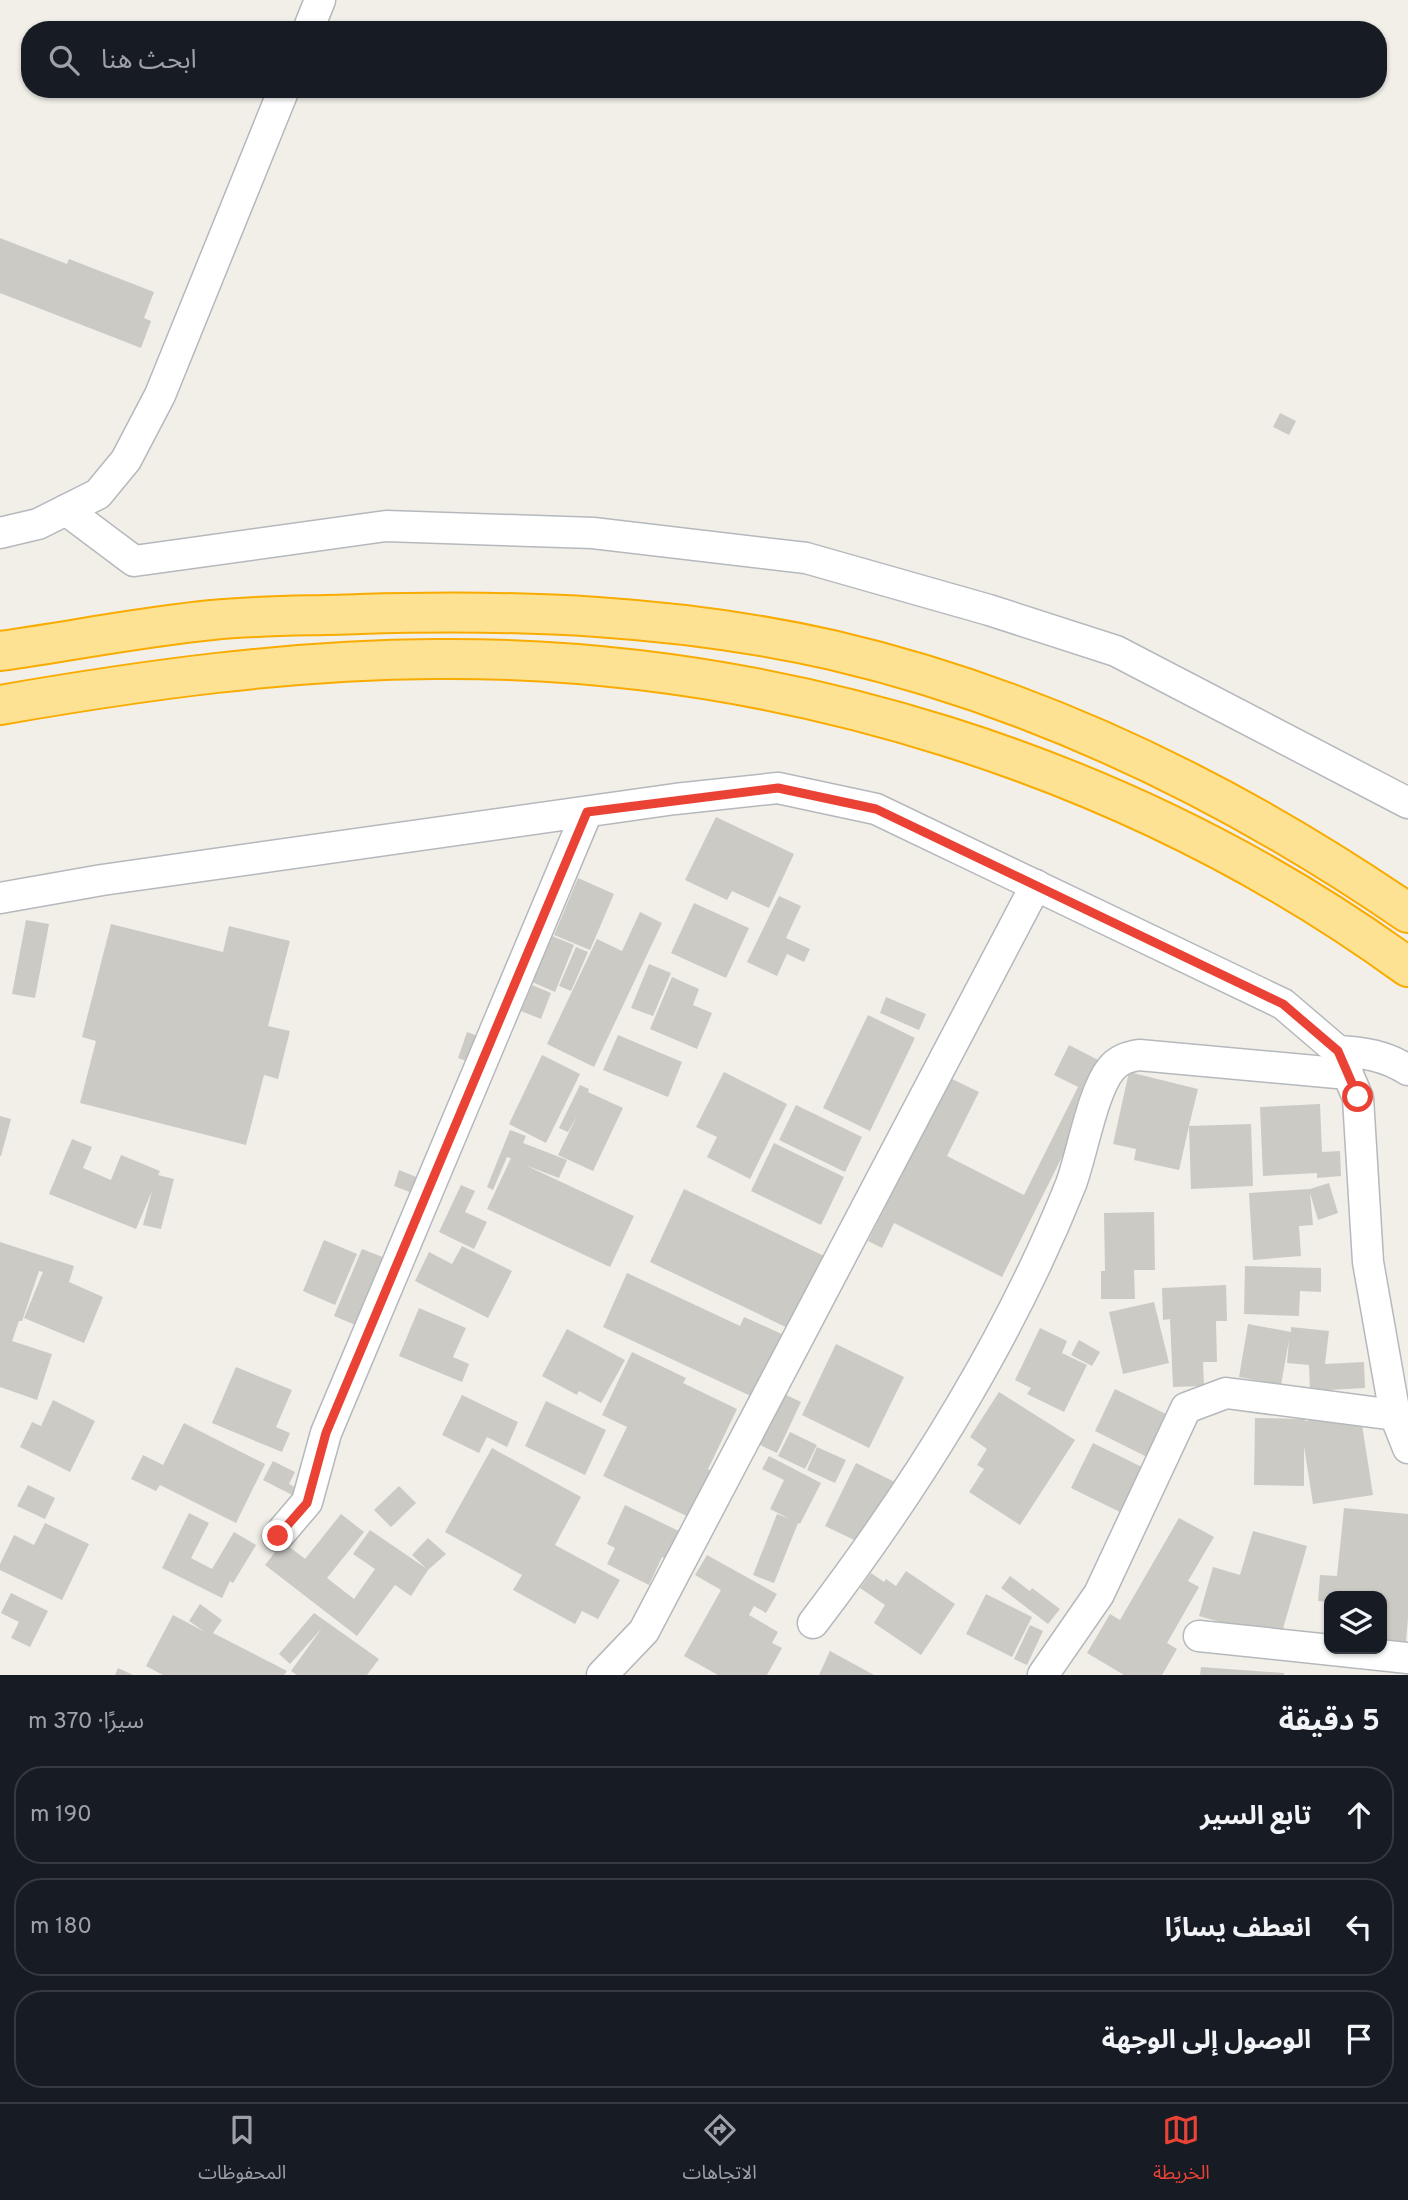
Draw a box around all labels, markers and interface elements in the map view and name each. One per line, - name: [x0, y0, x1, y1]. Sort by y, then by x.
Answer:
- search box: [21, 21, 1387, 98]
- icon: search: [45, 41, 83, 79]
- text: ابحث هنا: [101, 45, 197, 78]
- route start: [1342, 1081, 1373, 1112]
- route end: [262, 1520, 293, 1551]
- map controls: [1324, 1591, 1387, 1654]
- button: layers: [1324, 1591, 1387, 1654]
- text: 5 دقيقة: [1279, 1704, 1380, 1741]
- text: سيرًا · 370 m: [28, 1708, 144, 1737]
- icon: ahead: [1340, 1796, 1378, 1834]
- text: 190 m: [30, 1801, 92, 1830]
- text: تابع السير: [1200, 1801, 1311, 1834]
- icon: left: [1340, 1908, 1378, 1946]
- text: 180 m: [30, 1913, 92, 1942]
- text: انعطف يسارًا: [1165, 1913, 1311, 1946]
- icon: arrive: [1340, 2020, 1378, 2058]
- text: الوصول إلى الوجهة: [1102, 2025, 1311, 2058]
- tab: المحفوظات: [198, 2111, 286, 2193]
- tab: الاتجاهات: [683, 2111, 757, 2193]
- tab: الخريطة: [1153, 2111, 1210, 2193]

